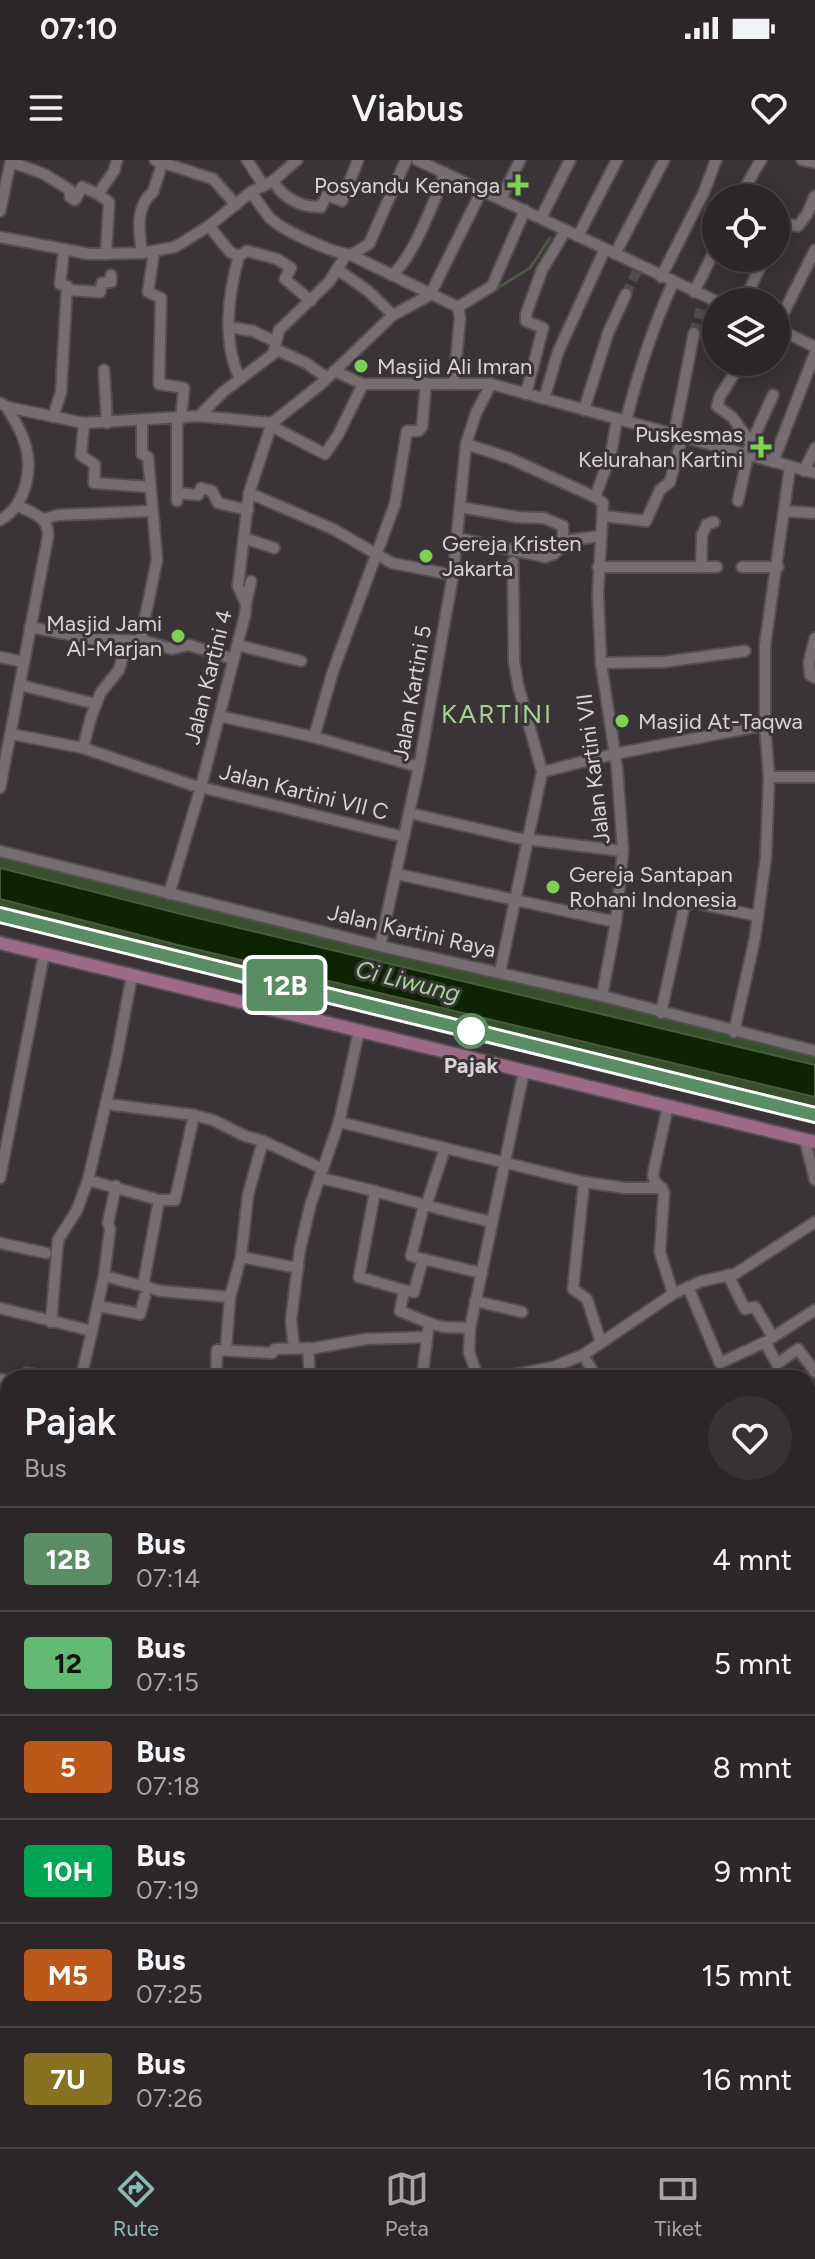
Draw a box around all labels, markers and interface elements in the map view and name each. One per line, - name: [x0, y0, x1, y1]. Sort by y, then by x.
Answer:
- text: 07:10: [40, 10, 117, 47]
- icon: menu: [24, 86, 68, 130]
- icon: heart: [747, 86, 791, 130]
- text: Viabus: [352, 87, 463, 130]
- place label: Posyandu Kenanga: [314, 172, 500, 199]
- marker: Posyandu Kenanga: [507, 174, 529, 196]
- map controls: [702, 184, 790, 376]
- button: locate: [702, 184, 790, 272]
- button: layers: [702, 288, 790, 376]
- place label: Masjid Ali Imran: [377, 353, 532, 380]
- marker: Masjid Ali Imran: [352, 357, 370, 375]
- place label: Puskesmas Kelurahan Kartini: [578, 421, 743, 473]
- marker: Puskesmas Kelurahan Kartini: [750, 436, 772, 458]
- place label: Gereja Kristen Jakarta: [442, 530, 581, 582]
- marker: Gereja Kristen Jakarta: [417, 547, 435, 565]
- street label: Jalan Kartini 4: [178, 607, 238, 747]
- place label: Masjid Jami Al-Marjan: [46, 610, 162, 662]
- street label: Jalan Kartini 5: [387, 623, 437, 763]
- marker: Masjid Jami Al-Marjan: [169, 627, 187, 645]
- street label: Jalan Kartini VII: [570, 692, 616, 846]
- district label: KARTINI: [441, 698, 553, 730]
- place label: Masjid At-Taqwa: [638, 708, 803, 735]
- marker: Masjid At-Taqwa: [613, 712, 631, 730]
- street label: Jalan Kartini VII C: [217, 758, 391, 826]
- place label: Gereja Santapan Rohani Indonesia: [569, 861, 737, 913]
- marker: Gereja Santapan Rohani Indonesia: [544, 878, 562, 896]
- street label: Jalan Kartini Raya: [325, 899, 499, 963]
- water label: Ci Liwung: [353, 954, 463, 1008]
- line badge: 12B: [239, 959, 331, 1011]
- text: 12B: [262, 968, 308, 1002]
- marker: Pajak: [454, 1014, 488, 1048]
- place label: Pajak: [444, 1052, 499, 1079]
- button: heart: [708, 1396, 792, 1480]
- text: Pajak: [24, 1399, 116, 1445]
- text: Bus: [24, 1452, 67, 1484]
- text: Bus: [136, 1525, 185, 1562]
- text: 4 mnt: [712, 1541, 792, 1578]
- text: 12B: [45, 1542, 91, 1576]
- text: 07:14: [136, 1562, 200, 1594]
- text: Bus: [136, 1629, 185, 1666]
- text: 5 mnt: [714, 1645, 792, 1682]
- text: 12: [54, 1646, 82, 1680]
- text: 07:15: [136, 1666, 199, 1698]
- text: Bus: [136, 1733, 185, 1770]
- text: 8 mnt: [713, 1749, 792, 1786]
- text: 5: [60, 1750, 76, 1784]
- text: 07:18: [136, 1770, 200, 1802]
- text: Bus: [136, 1837, 185, 1874]
- text: 9 mnt: [714, 1853, 792, 1890]
- text: 10H: [43, 1854, 93, 1888]
- text: 07:19: [136, 1874, 199, 1906]
- text: Bus: [136, 1941, 185, 1978]
- text: 15 mnt: [701, 1957, 792, 1994]
- text: M5: [48, 1958, 88, 1992]
- text: 07:25: [136, 1978, 203, 2010]
- text: Bus: [136, 2045, 185, 2082]
- text: 16 mnt: [702, 2061, 792, 2098]
- text: 7U: [50, 2062, 86, 2096]
- text: 07:26: [136, 2082, 202, 2114]
- tab: Rute: [113, 2167, 159, 2242]
- tab: Peta: [385, 2167, 429, 2242]
- tab: Tiket: [654, 2167, 702, 2242]

